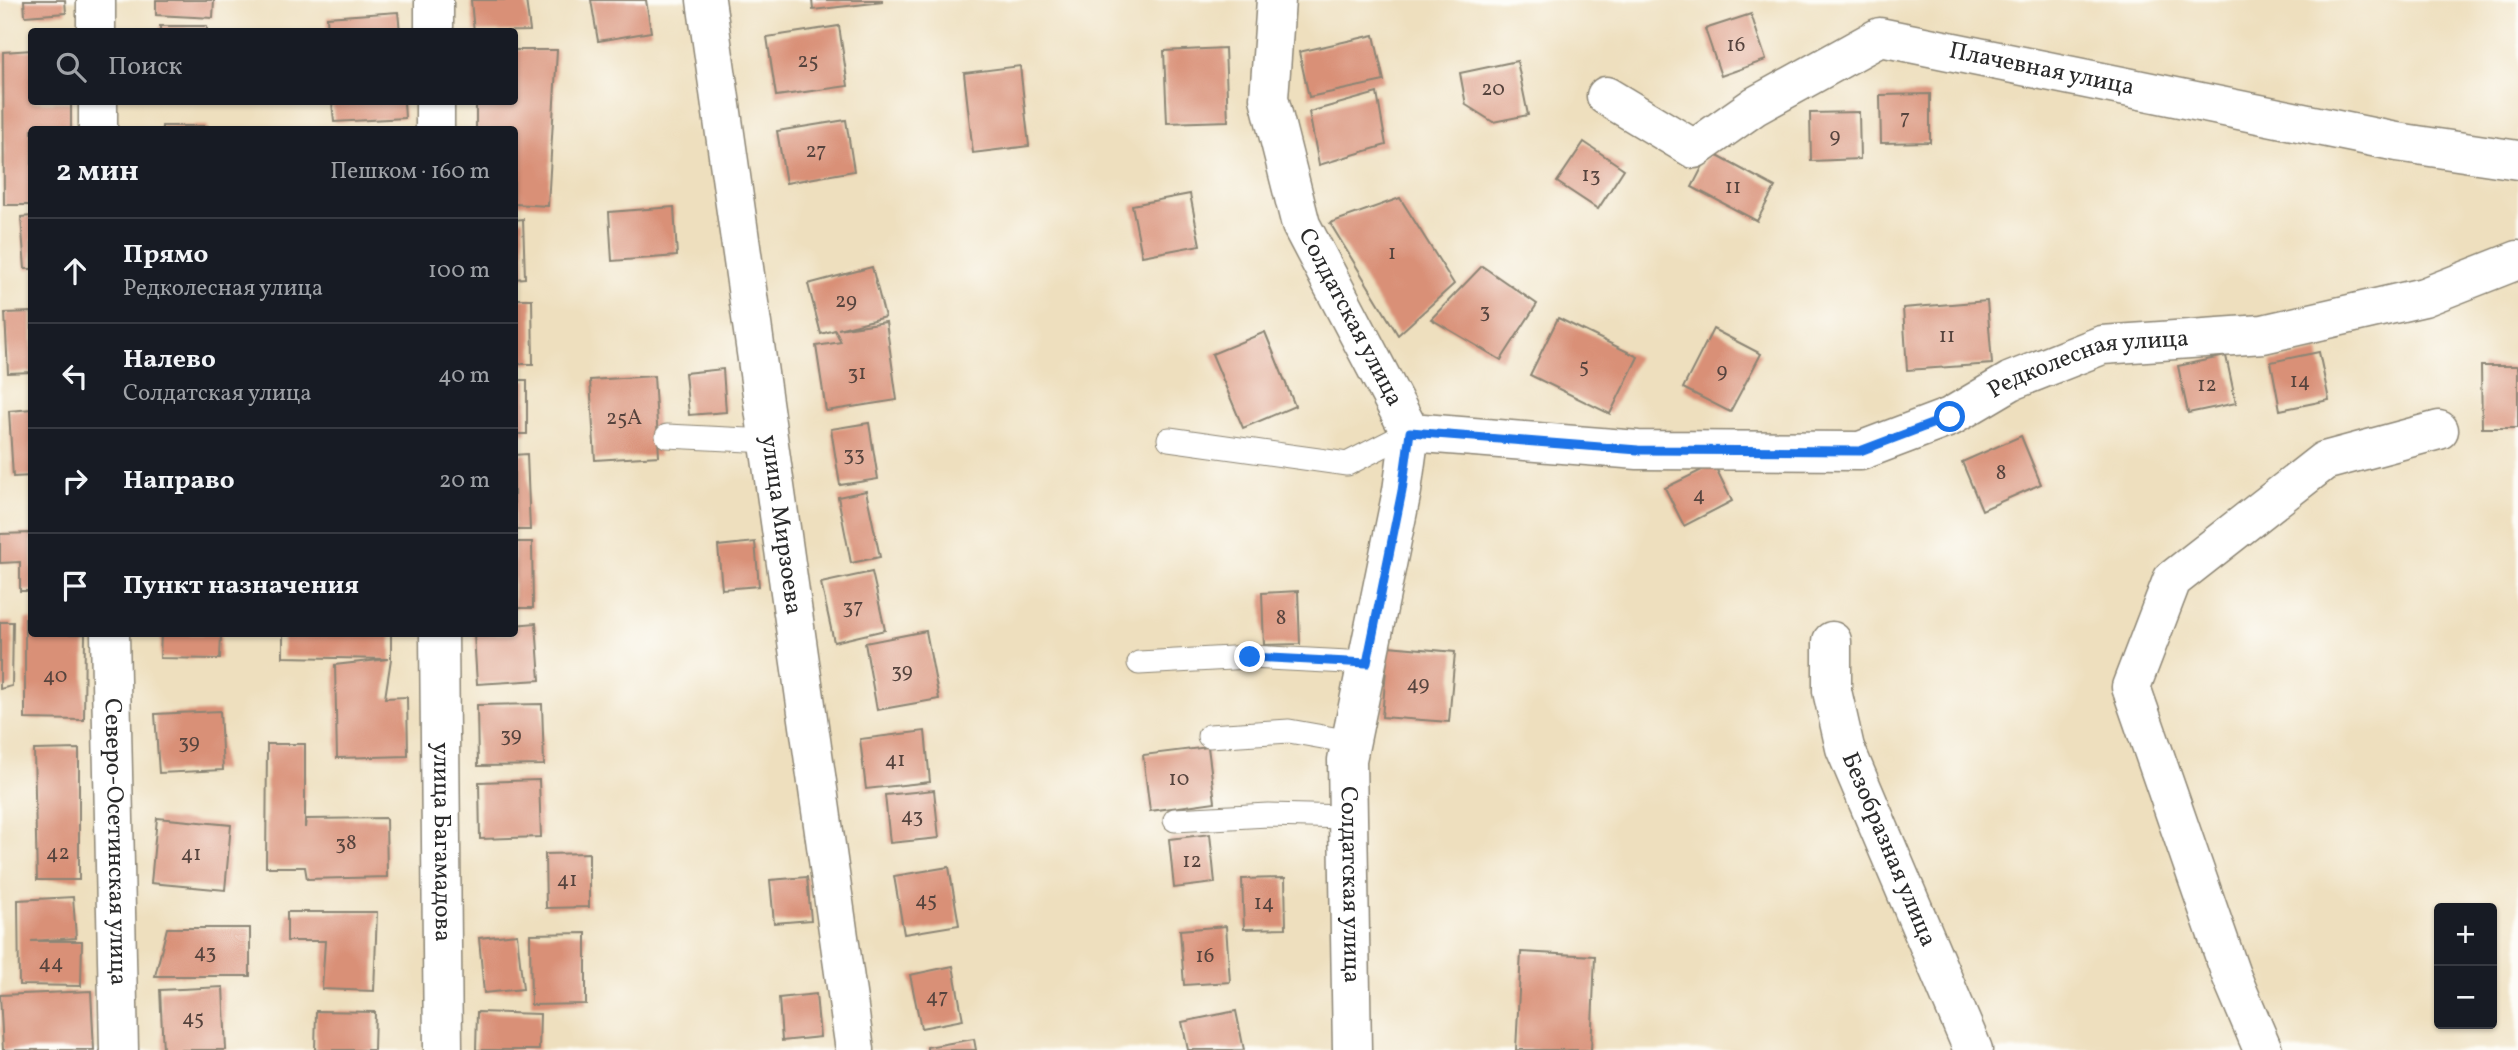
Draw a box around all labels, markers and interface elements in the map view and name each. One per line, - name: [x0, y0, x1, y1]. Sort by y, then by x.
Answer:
- search box: [28, 28, 518, 105]
- house number: 16: [1727, 31, 1745, 60]
- street label: Плачевная улица: [1946, 34, 2137, 105]
- house number: 25: [797, 47, 819, 76]
- icon: search: [52, 48, 90, 86]
- text: Поиск: [108, 49, 182, 85]
- house number: 20: [1481, 75, 1505, 104]
- house number: 7: [1900, 104, 1910, 133]
- house number: 9: [1830, 122, 1841, 151]
- house number: 27: [806, 137, 826, 166]
- text: 2 мин: [56, 151, 139, 193]
- text: Пешком · 160 m: [330, 156, 490, 188]
- house number: 13: [1582, 161, 1600, 190]
- house number: 11: [1725, 173, 1741, 202]
- street label: Солдатская улица: [1289, 223, 1411, 413]
- text: Прямо: [123, 237, 208, 273]
- house number: 1: [1388, 239, 1396, 268]
- icon: ahead: [56, 252, 94, 290]
- text: 100 m: [428, 255, 490, 287]
- text: Редколесная улица: [123, 273, 323, 305]
- house number: 29: [835, 287, 857, 316]
- house number: 3: [1480, 297, 1490, 326]
- house number: 11: [1939, 322, 1955, 351]
- street label: Редколесная улица: [1982, 322, 2190, 408]
- text: Налево: [123, 342, 216, 378]
- house number: 5: [1579, 352, 1589, 381]
- icon: left: [56, 357, 94, 395]
- house number: 9: [1717, 357, 1728, 386]
- house number: 31: [848, 359, 866, 388]
- text: 40 m: [438, 360, 490, 392]
- house number: 14: [2290, 367, 2310, 396]
- house number: 12: [2197, 371, 2217, 400]
- text: Солдатская улица: [123, 378, 312, 410]
- route start: [1934, 401, 1965, 432]
- house number: 25А: [606, 404, 642, 433]
- street label: улица Мирзоева: [751, 433, 810, 617]
- house number: 33: [843, 440, 865, 469]
- house number: 8: [1996, 459, 2006, 488]
- icon: right: [56, 462, 94, 500]
- text: Направо: [123, 463, 235, 499]
- text: 20 m: [439, 465, 490, 497]
- house number: 4: [1693, 481, 1705, 510]
- icon: arrive: [56, 567, 94, 605]
- text: Пункт назначения: [123, 568, 359, 604]
- house number: 37: [843, 593, 863, 622]
- house number: 8: [1276, 604, 1286, 633]
- route end: [1234, 641, 1265, 672]
- house number: 39: [891, 657, 913, 686]
- house number: 40: [43, 662, 67, 691]
- house number: 49: [1407, 670, 1430, 699]
- street label: Северо-Осетинская улица: [94, 698, 135, 986]
- house number: 39: [500, 721, 522, 750]
- house number: 39: [178, 728, 200, 757]
- street label: улица Багамадова: [423, 742, 459, 942]
- house number: 41: [885, 746, 905, 775]
- street label: Безобразная улица: [1832, 747, 1944, 952]
- house number: 10: [1169, 765, 1189, 794]
- street label: Солдатская улица: [1330, 786, 1368, 984]
- house number: 43: [901, 802, 923, 831]
- house number: 38: [335, 829, 357, 858]
- house number: 42: [46, 839, 70, 868]
- house number: 41: [181, 840, 201, 869]
- house number: 12: [1182, 847, 1202, 876]
- house number: 41: [557, 866, 577, 895]
- house number: 45: [915, 886, 937, 915]
- house number: 14: [1254, 889, 1274, 918]
- map controls: [2434, 903, 2497, 1029]
- button: +: [2434, 903, 2497, 966]
- house number: 43: [194, 938, 216, 967]
- house number: 16: [1196, 942, 1214, 971]
- house number: 44: [38, 949, 64, 978]
- button: −: [2434, 966, 2497, 1029]
- house number: 47: [926, 983, 948, 1012]
- house number: 45: [182, 1004, 204, 1033]

